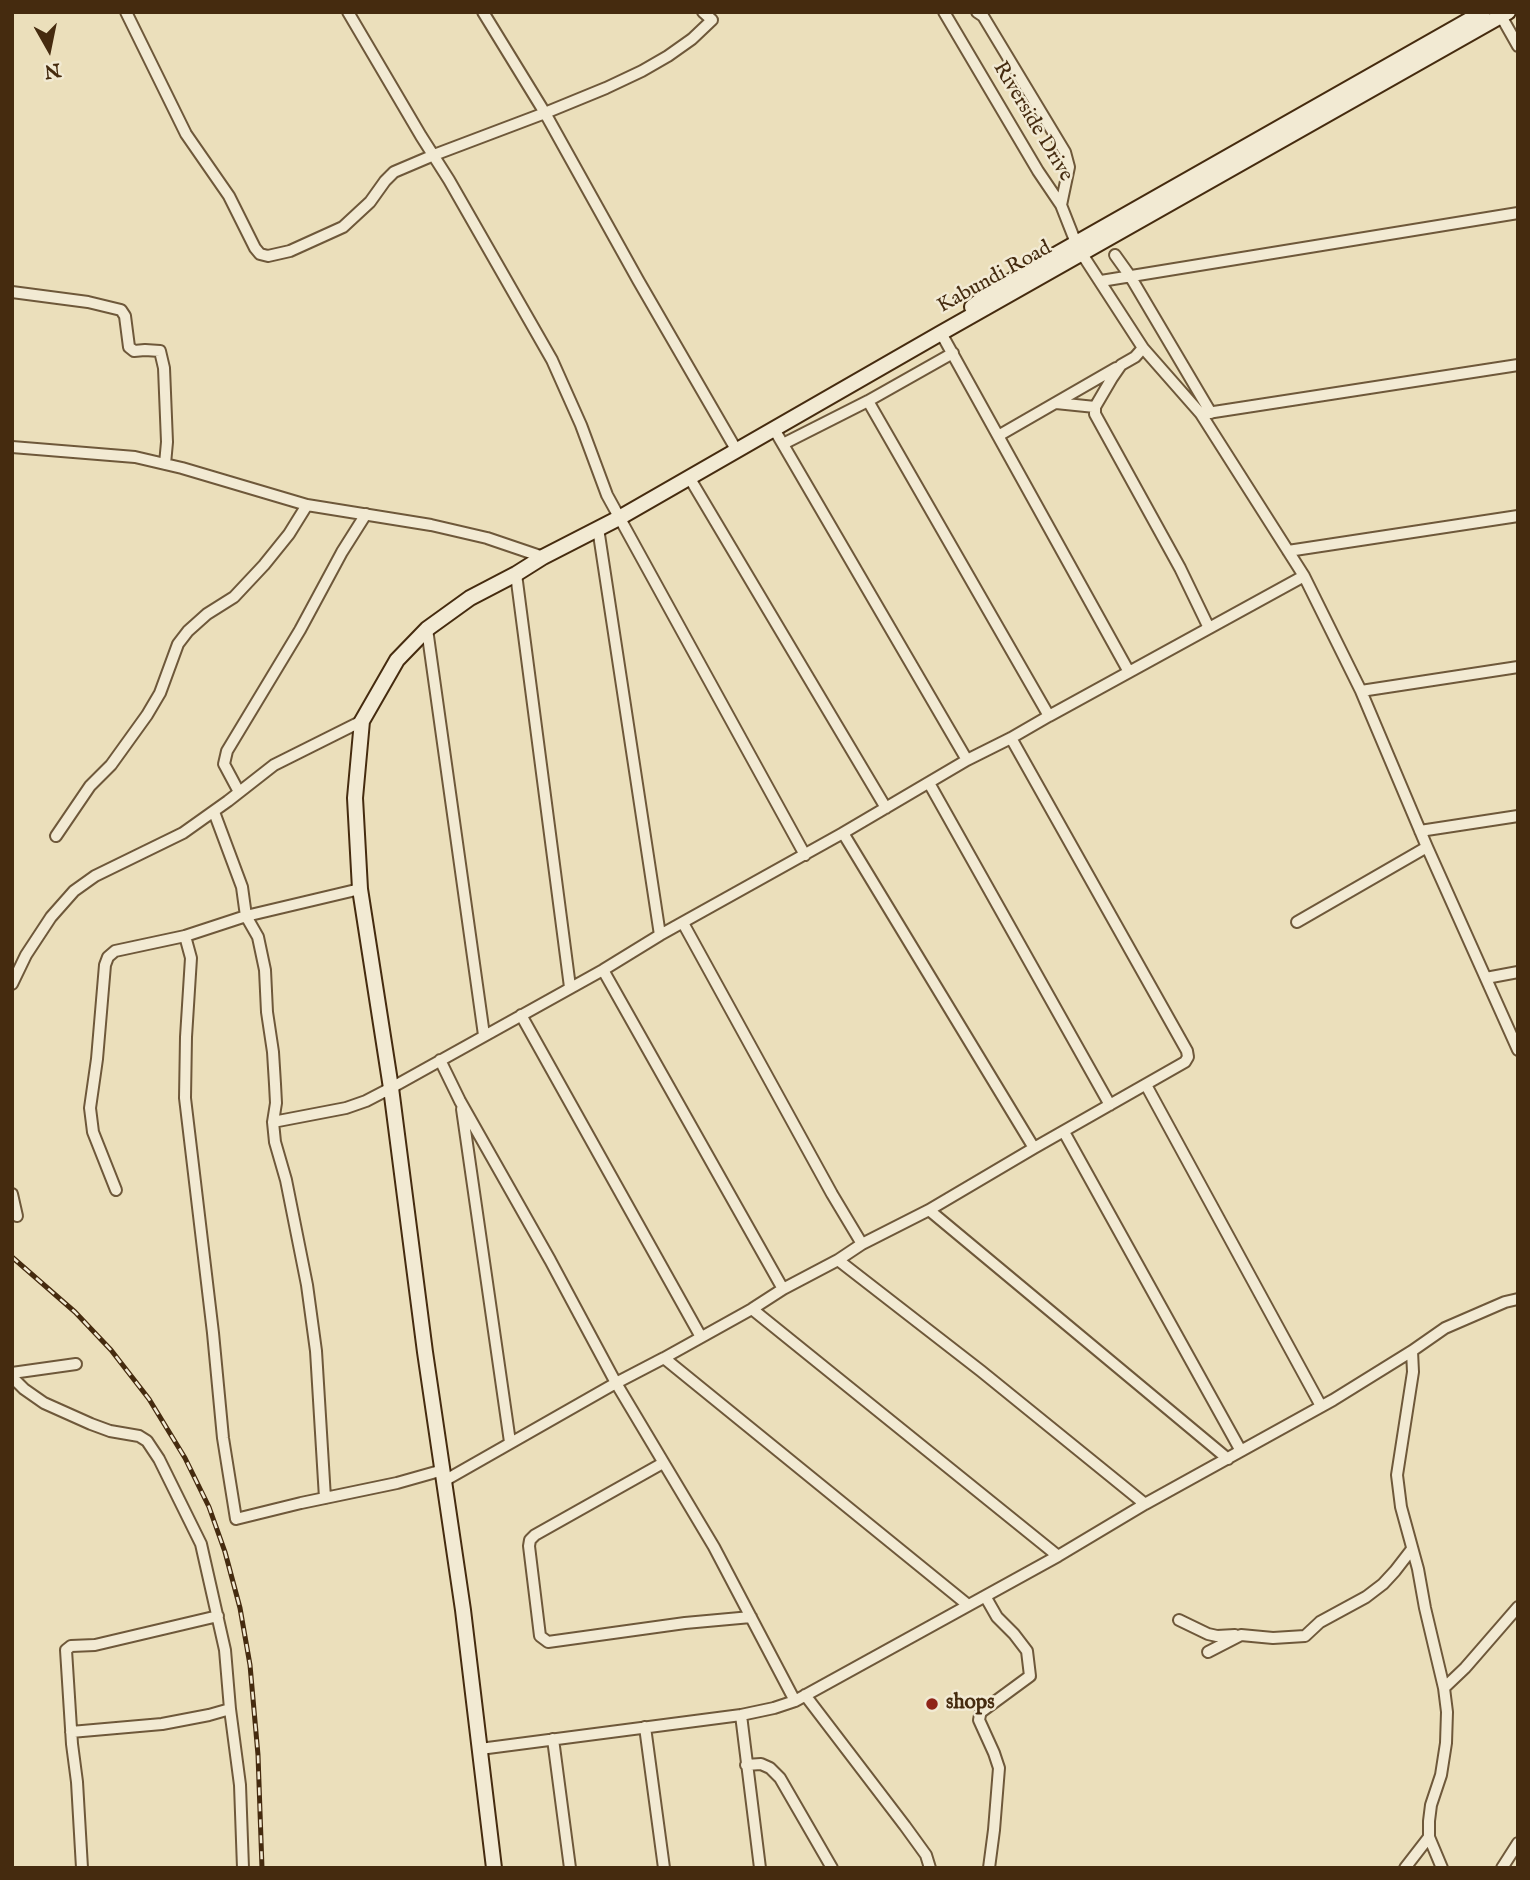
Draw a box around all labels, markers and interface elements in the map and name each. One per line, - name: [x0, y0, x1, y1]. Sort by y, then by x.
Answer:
- north arrow: [14, 14, 84, 84]
- text: N: [42, 57, 62, 83]
- street label: Riverside Drive: [986, 58, 1078, 186]
- street label: Kabundi Road: [934, 236, 1056, 320]
- place label: shops: [946, 1691, 995, 1717]
- marker: shops: [924, 1696, 940, 1712]

